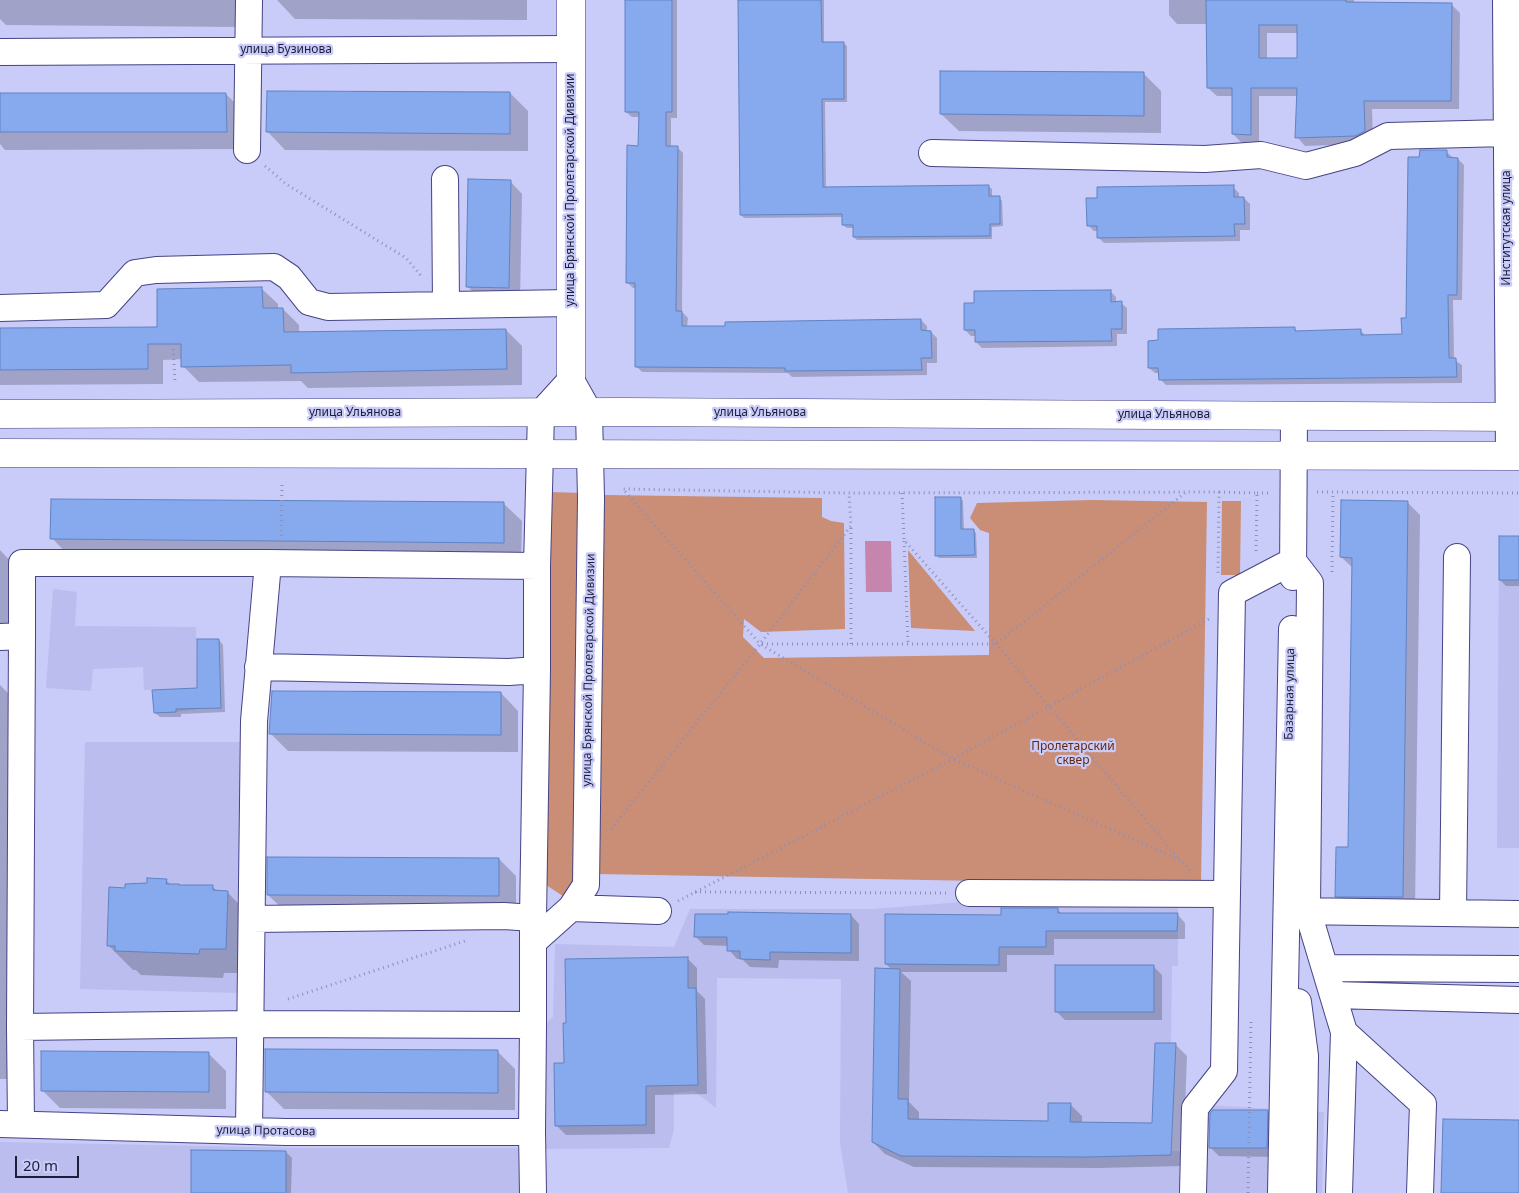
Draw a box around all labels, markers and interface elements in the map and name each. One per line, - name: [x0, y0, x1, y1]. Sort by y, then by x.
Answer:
- street label: улица Бузинова: [240, 43, 332, 57]
- street label: улица Брянской Пролетарской Дивизии: [564, 74, 578, 306]
- street label: Институтская улица: [1500, 170, 1514, 286]
- street label: улица Ульянова: [309, 406, 401, 420]
- street label: улица Ульянова: [714, 406, 806, 420]
- street label: улица Ульянова: [1118, 408, 1210, 422]
- street label: улица Брянской Пролетарской Дивизии: [580, 553, 598, 787]
- street label: Базарная улица: [1282, 648, 1298, 740]
- park label: Пролетарский сквер: [1031, 740, 1115, 768]
- street label: улица Протасова: [216, 1123, 316, 1139]
- scale bar: [18, 1146, 81, 1178]
- text: 20 m: [23, 1155, 58, 1175]

